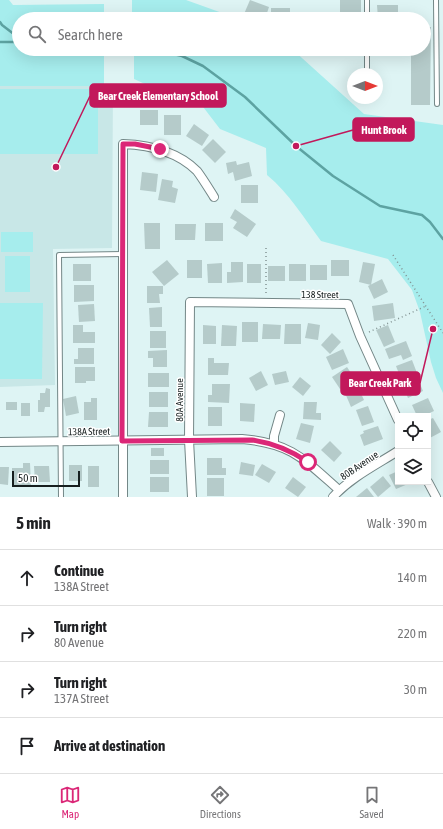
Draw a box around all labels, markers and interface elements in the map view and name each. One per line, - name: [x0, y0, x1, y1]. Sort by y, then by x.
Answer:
- search box: [12, 12, 431, 56]
- icon: search: [26, 23, 48, 45]
- text: Search here: [58, 26, 123, 43]
- north arrow: [347, 68, 383, 104]
- callout: Bear Creek Elementary School: [90, 84, 226, 107]
- text: Bear Creek Elementary School: [98, 90, 219, 102]
- callout: Hunt Brook: [353, 118, 414, 141]
- text: Hunt Brook: [361, 124, 407, 136]
- route end: [151, 140, 169, 158]
- street label: 138 Street: [301, 289, 339, 300]
- callout: Bear Creek Park: [341, 372, 420, 395]
- text: Bear Creek Park: [349, 377, 412, 389]
- street label: 80A Avenue: [174, 378, 185, 422]
- map controls: [395, 413, 431, 485]
- button: locate: [395, 413, 431, 449]
- street label: 138A Street: [68, 426, 110, 437]
- street label: 80B Avenue: [338, 449, 381, 482]
- button: layers: [395, 449, 431, 485]
- route start: [299, 453, 317, 471]
- scale bar: [12, 469, 80, 488]
- text: 50 m: [18, 472, 38, 484]
- text: 5 min: [16, 513, 51, 533]
- text: Walk · 390 m: [367, 516, 427, 531]
- text: Continue: [54, 562, 104, 579]
- icon: ahead: [16, 567, 38, 589]
- text: 140 m: [398, 570, 427, 585]
- text: 138A Street: [54, 579, 109, 594]
- text: Turn right: [54, 618, 107, 635]
- icon: right: [16, 623, 38, 645]
- text: 220 m: [398, 626, 427, 641]
- text: 80 Avenue: [54, 635, 104, 650]
- text: Turn right: [54, 674, 107, 691]
- icon: right: [16, 679, 38, 701]
- text: 30 m: [404, 682, 427, 697]
- text: 137A Street: [54, 691, 109, 706]
- icon: arrive: [16, 735, 38, 757]
- text: Arrive at destination: [54, 737, 165, 754]
- tab: Map: [59, 784, 81, 820]
- tab: Directions: [200, 784, 241, 820]
- tab: Saved: [359, 784, 384, 820]

